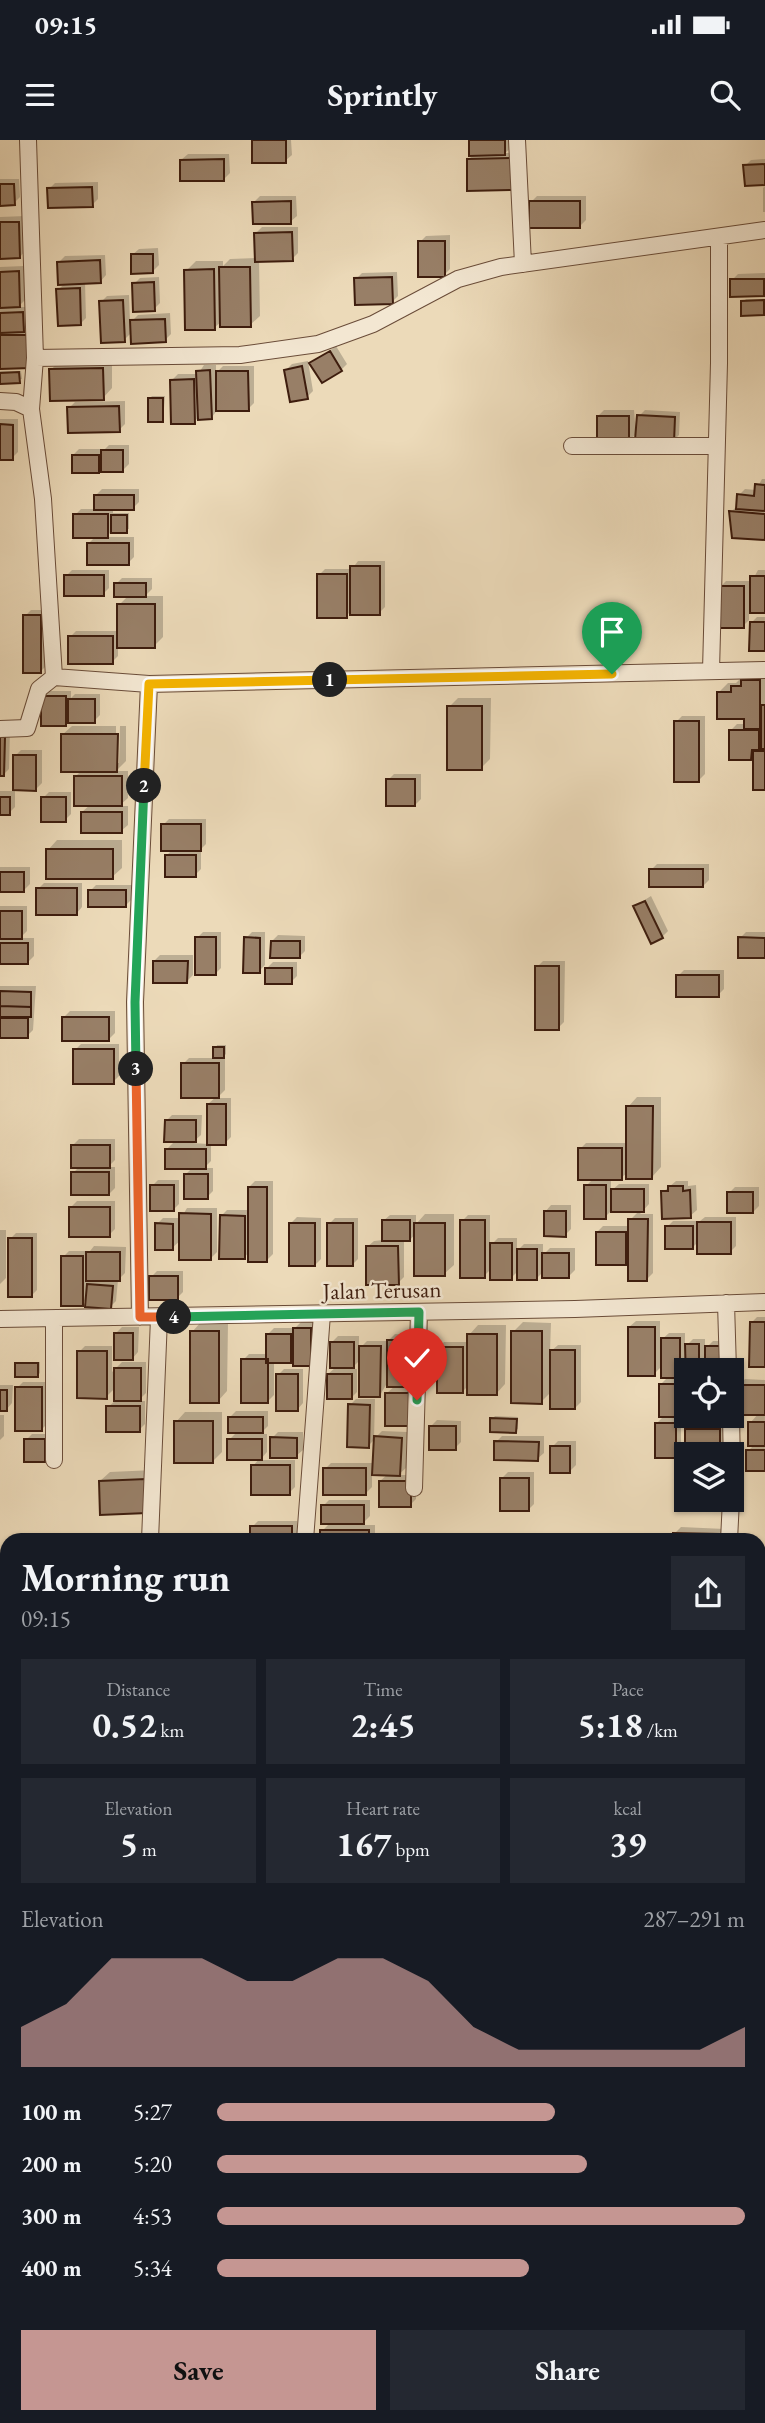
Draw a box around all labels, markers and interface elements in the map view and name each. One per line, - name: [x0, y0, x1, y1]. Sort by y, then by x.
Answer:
- text: 09:15: [35, 8, 97, 42]
- text: Sprintly: [328, 74, 437, 116]
- icon: menu: [21, 76, 59, 114]
- icon: search: [706, 76, 744, 114]
- pin: [582, 602, 642, 674]
- icon: arrive: [593, 613, 631, 651]
- pin: 1: [312, 662, 348, 698]
- text: 1: [324, 667, 335, 692]
- pin: 2: [127, 768, 162, 804]
- text: 2: [138, 773, 149, 798]
- pin: 3: [118, 1052, 154, 1086]
- text: 3: [130, 1056, 141, 1081]
- street label: Jalan Terusan: [320, 1274, 442, 1306]
- pin: 4: [156, 1300, 192, 1334]
- text: 4: [168, 1304, 179, 1329]
- pin: [387, 1328, 447, 1400]
- icon: check: [398, 1339, 436, 1377]
- map controls: [674, 1358, 744, 1512]
- button: locate: [674, 1358, 744, 1428]
- button: layers: [674, 1442, 744, 1512]
- text: Morning run: [21, 1553, 230, 1602]
- button: share: [671, 1556, 745, 1630]
- text: 09:15: [21, 1604, 71, 1634]
- text: Distance: [107, 1677, 170, 1702]
- text: Time: [363, 1677, 403, 1702]
- text: Pace: [612, 1677, 644, 1702]
- text: 0.52: [92, 1702, 157, 1747]
- text: 2:45: [350, 1702, 416, 1747]
- text: 5:18: [577, 1702, 643, 1747]
- text: km: [157, 1718, 184, 1743]
- text: /km: [643, 1718, 678, 1743]
- text: Elevation: [104, 1796, 173, 1821]
- text: Heart rate: [346, 1796, 420, 1821]
- text: kcal: [613, 1796, 642, 1821]
- text: 5: [120, 1821, 138, 1866]
- text: 167: [336, 1821, 392, 1866]
- text: 39: [609, 1821, 646, 1866]
- text: m: [138, 1837, 157, 1862]
- text: bpm: [392, 1837, 430, 1862]
- text: Elevation: [21, 1904, 104, 1934]
- text: 287–291 m: [644, 1904, 745, 1934]
- text: 100 m: [21, 2097, 82, 2127]
- text: 5:27: [133, 2097, 172, 2127]
- text: 200 m: [21, 2149, 82, 2179]
- text: 5:20: [133, 2149, 172, 2179]
- text: 300 m: [21, 2201, 82, 2231]
- text: 4:53: [133, 2201, 172, 2231]
- text: 400 m: [21, 2253, 82, 2283]
- text: 5:34: [133, 2253, 172, 2283]
- button: Save: [21, 2330, 376, 2410]
- button: Share: [390, 2330, 745, 2410]

